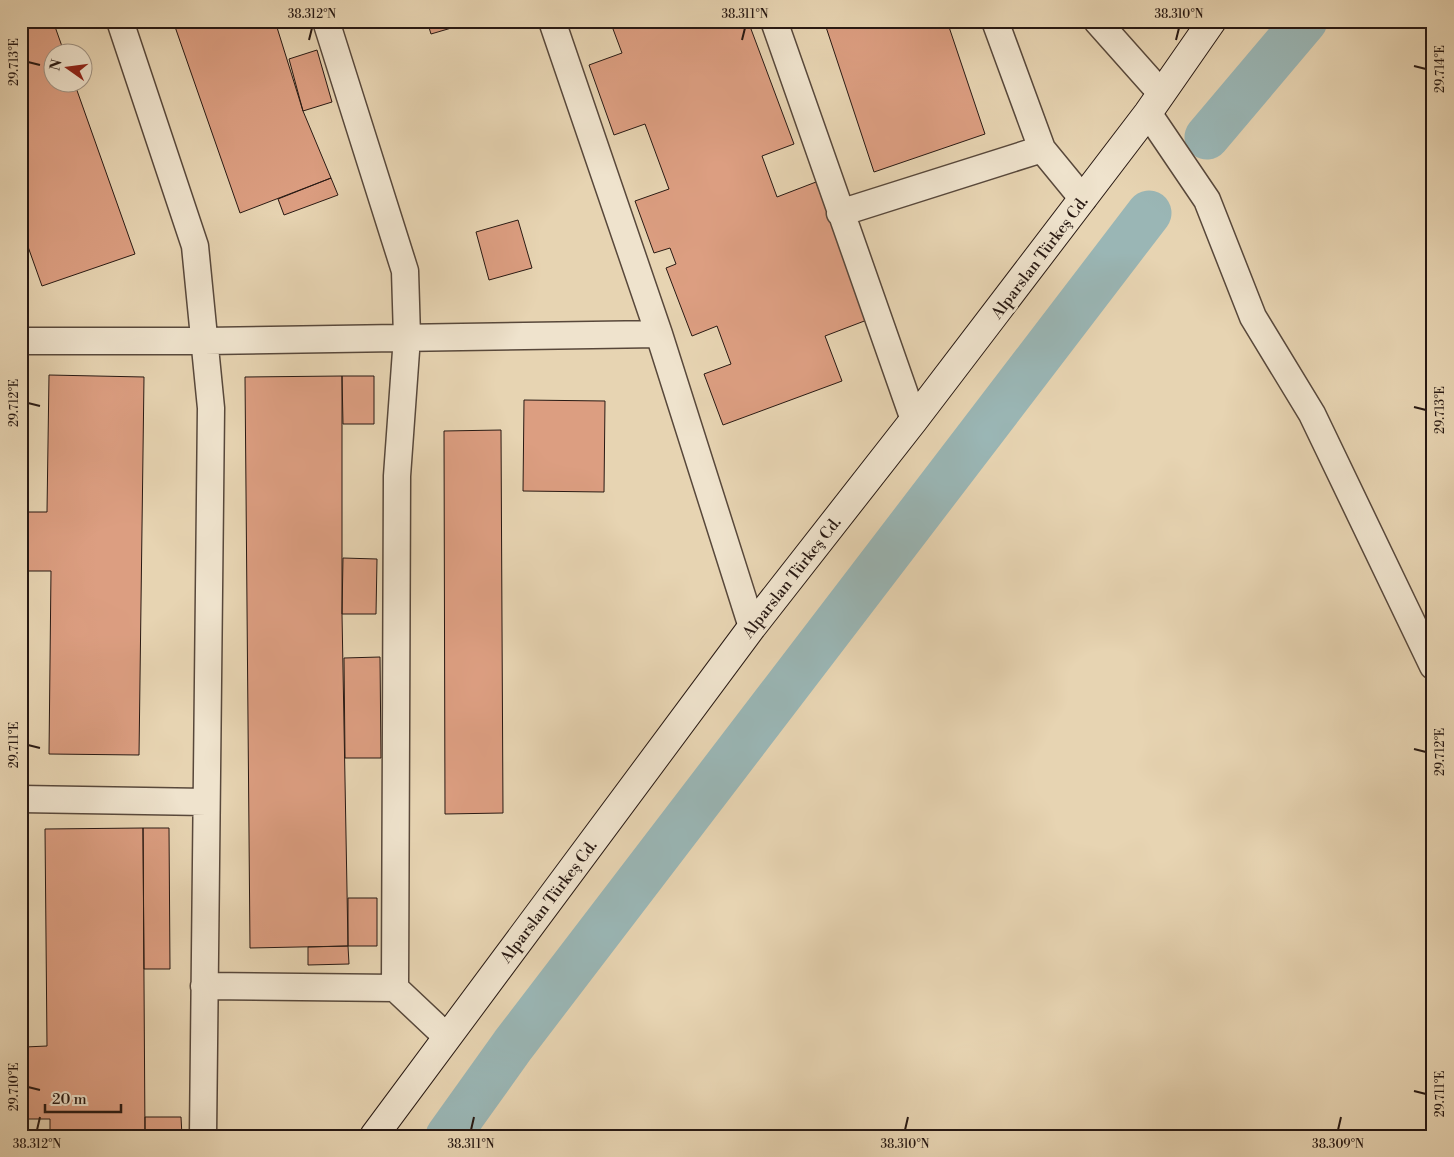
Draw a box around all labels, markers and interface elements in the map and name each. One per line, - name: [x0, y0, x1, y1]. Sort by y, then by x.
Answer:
- text: 38.312°N: [288, 7, 336, 22]
- text: 38.311°N: [721, 7, 769, 22]
- text: 38.310°N: [1154, 7, 1204, 22]
- text: 29.713°E: [7, 38, 22, 86]
- north arrow: [42, 42, 92, 92]
- text: 29.714°E: [1433, 45, 1448, 93]
- text: N: [46, 58, 66, 73]
- street label: Alparslan Türkeş Cd.: [986, 192, 1093, 324]
- text: 29.712°E: [7, 379, 22, 427]
- text: 29.713°E: [1433, 386, 1448, 434]
- street label: Alparslan Türkeş Cd.: [738, 513, 845, 643]
- text: 29.711°E: [7, 722, 22, 768]
- text: 29.712°E: [1433, 728, 1448, 776]
- street label: Alparslan Türkeş Cd.: [495, 836, 602, 968]
- text: 29.710°E: [7, 1063, 22, 1111]
- text: 29.711°E: [1433, 1071, 1448, 1117]
- scale bar: [45, 1082, 121, 1114]
- text: 20 m: [52, 1090, 87, 1109]
- text: 38.312°N: [13, 1137, 61, 1152]
- text: 38.311°N: [447, 1137, 495, 1152]
- text: 38.310°N: [880, 1137, 930, 1152]
- text: 38.309°N: [1312, 1137, 1364, 1152]

